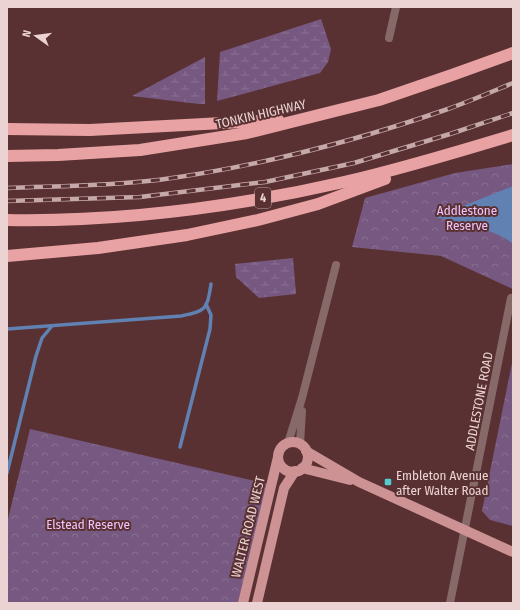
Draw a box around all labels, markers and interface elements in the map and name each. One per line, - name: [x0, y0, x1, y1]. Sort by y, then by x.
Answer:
- north arrow: [16, 16, 56, 56]
- text: N: [20, 29, 34, 38]
- street label: TONKIN HIGHWAY: [215, 96, 308, 132]
- road number: 4: [255, 188, 271, 208]
- park label: Addlestone Reserve: [437, 203, 497, 233]
- street label: ADDLESTONE ROAD: [462, 350, 496, 452]
- place label: Embleton Avenue after Walter Road: [396, 468, 489, 498]
- street label: WALTER ROAD WEST: [228, 475, 268, 579]
- marker: Embleton Avenue after Walter Road: [383, 477, 393, 487]
- park label: Elstead Reserve: [46, 517, 130, 532]

